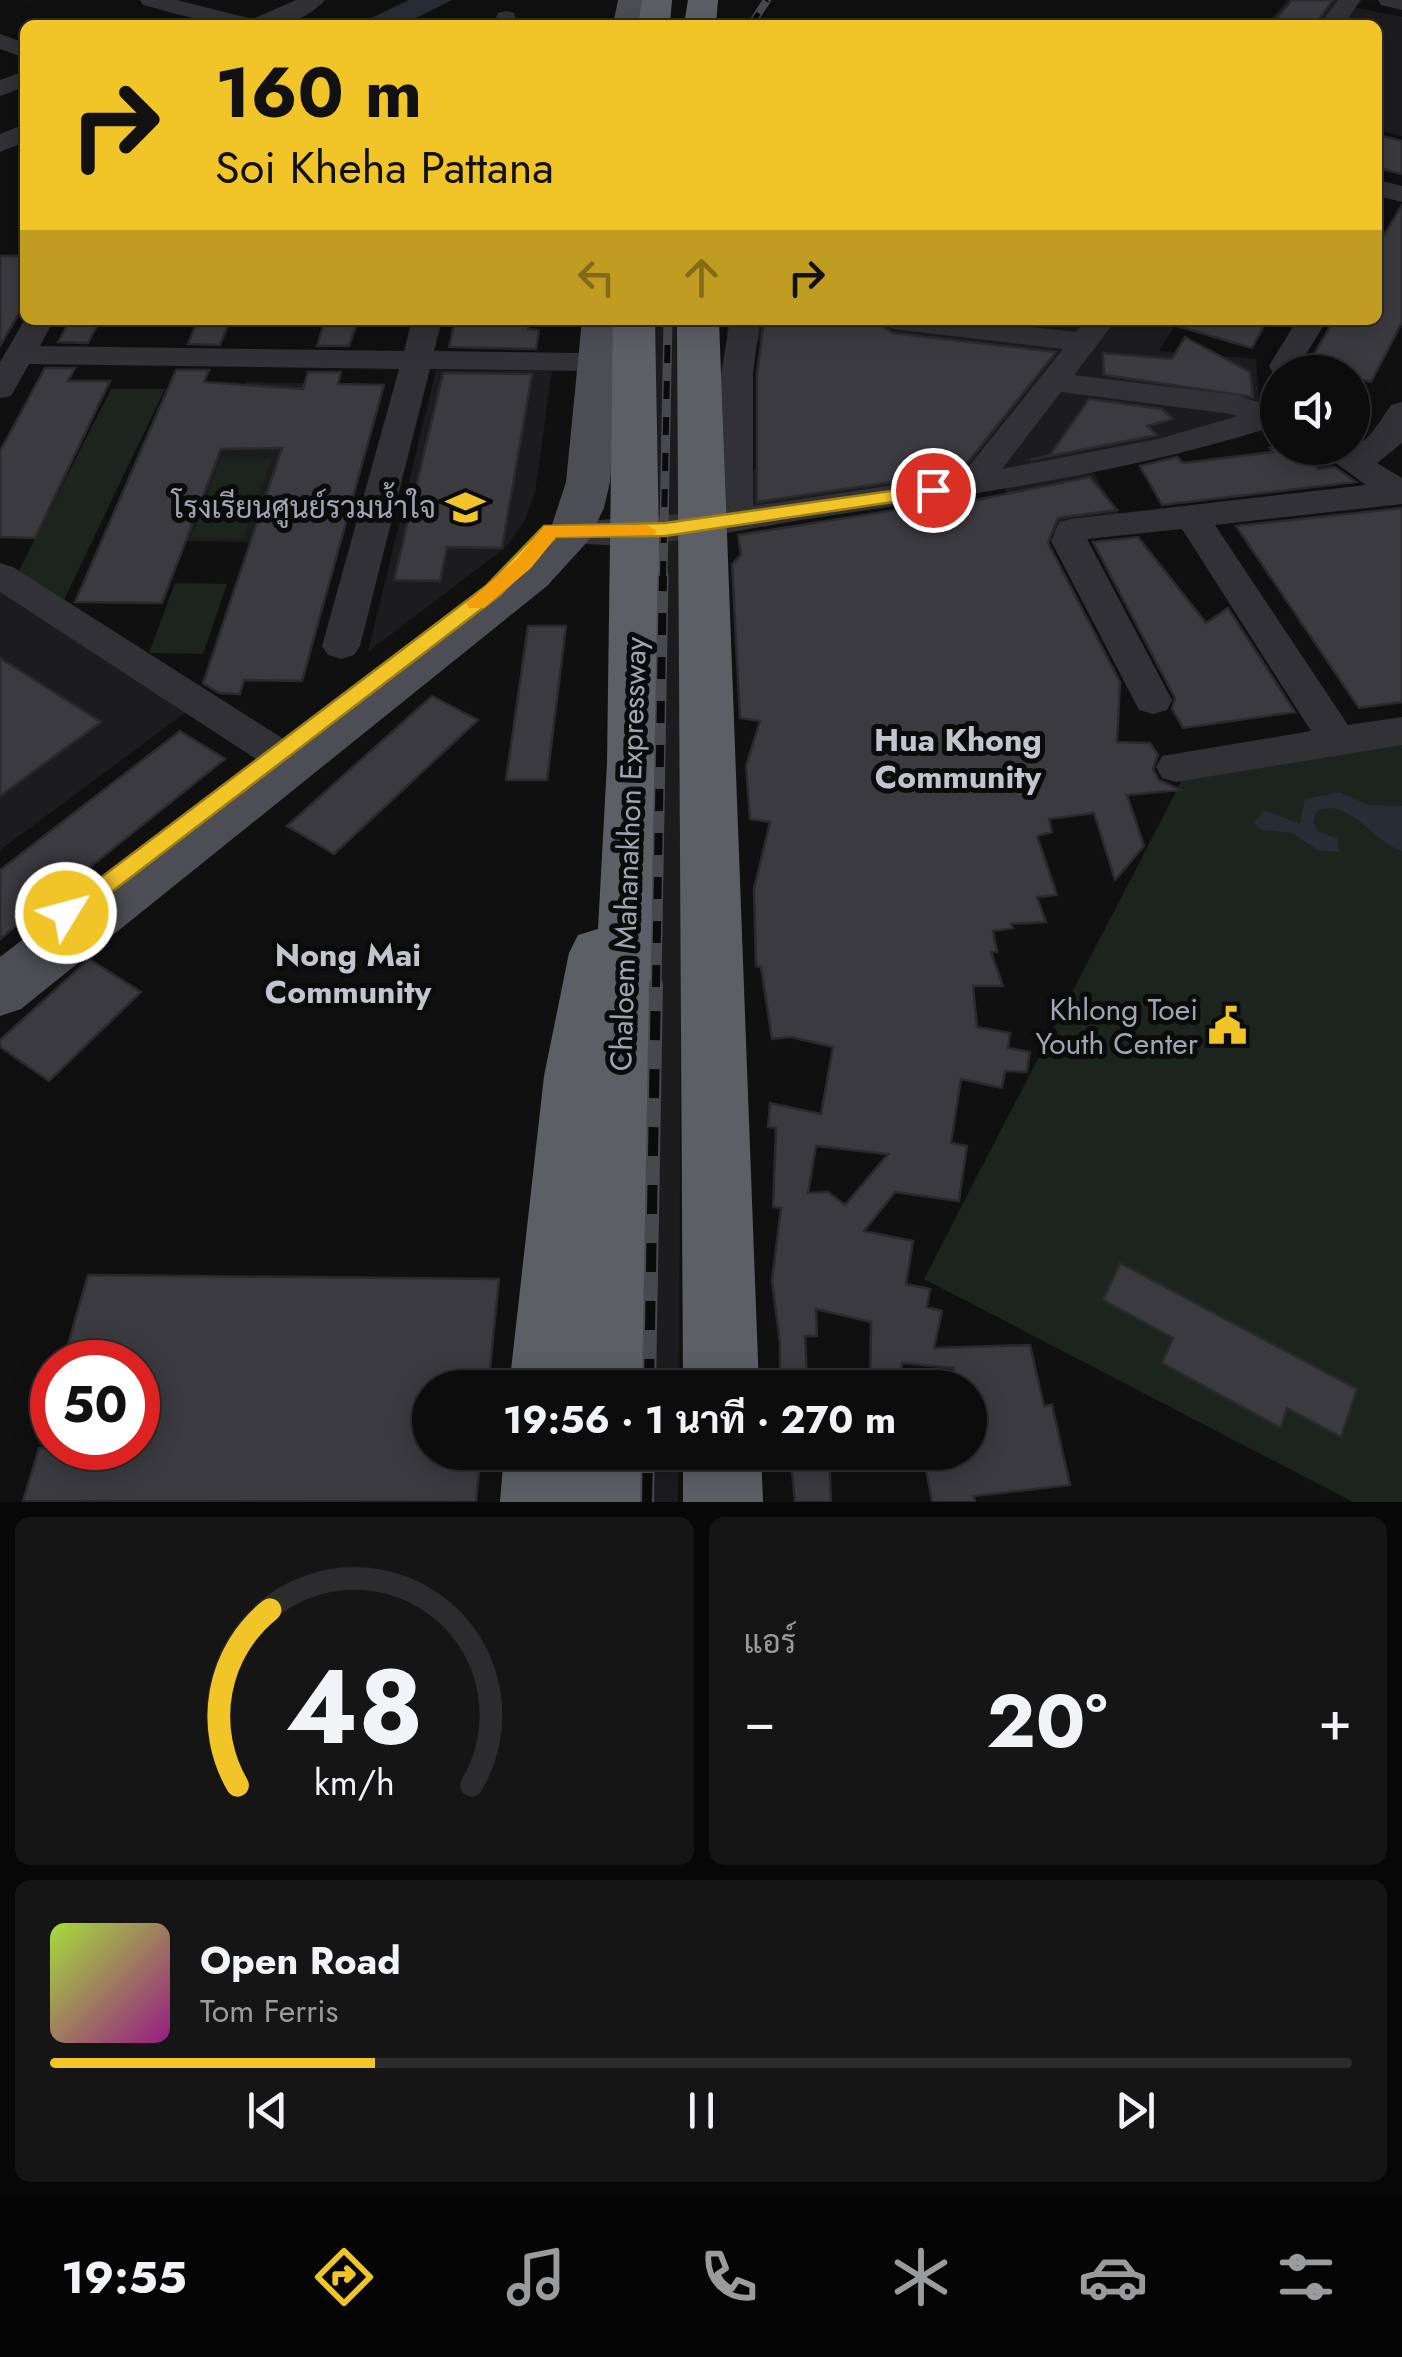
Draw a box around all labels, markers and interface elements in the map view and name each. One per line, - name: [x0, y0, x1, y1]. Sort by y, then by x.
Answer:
- text: 160 m: [215, 42, 422, 143]
- icon: right: [50, 60, 180, 190]
- text: Soi Kheha Pattana: [215, 135, 554, 200]
- icon: left: [569, 250, 624, 305]
- icon: ahead: [674, 250, 729, 305]
- icon: right: [779, 250, 834, 305]
- map controls: [1260, 355, 1370, 465]
- button: sound: [1260, 355, 1370, 465]
- pin: [891, 448, 976, 533]
- icon: arrive: [906, 463, 961, 518]
- place label: โรงเรียนศูนย์รวมน้ำใจ: [170, 481, 436, 529]
- school or university icon: โรงเรียนศูนย์รวมน้ำใจ: [445, 486, 487, 528]
- street label: Chaloem Mahanakhon Expressway: [599, 635, 657, 1072]
- district label: Hua Khong Community: [874, 717, 1042, 800]
- position arrow: [14, 861, 118, 965]
- district label: Nong Mai Community: [265, 932, 431, 1015]
- place label: Khlong Toei Youth Center: [1035, 988, 1199, 1065]
- public building icon: Khlong Toei Youth Center: [1207, 1005, 1249, 1047]
- speed limit sign: 50: [30, 1340, 160, 1470]
- text: 19:56 · 1 นาที · 270 m: [503, 1392, 896, 1447]
- text: แอร์: [744, 1619, 796, 1665]
- text: 48: [285, 1632, 423, 1782]
- text: 20°: [986, 1667, 1108, 1775]
- text: −: [744, 1681, 776, 1761]
- text: +: [1318, 1681, 1352, 1761]
- text: km/h: [314, 1757, 395, 1808]
- text: Open Road: [200, 1933, 401, 1988]
- text: Tom Ferris: [200, 1988, 338, 2034]
- icon: previous: [240, 2083, 295, 2138]
- icon: pause: [674, 2083, 729, 2138]
- icon: next: [1108, 2083, 1163, 2138]
- icon: directions: [309, 2242, 379, 2312]
- icon: music: [501, 2242, 571, 2312]
- icon: phone: [694, 2242, 764, 2312]
- icon: climate: [886, 2242, 956, 2312]
- icon: car: [1078, 2242, 1148, 2312]
- icon: filters: [1271, 2242, 1341, 2312]
- text: 19:55: [61, 2245, 187, 2310]

